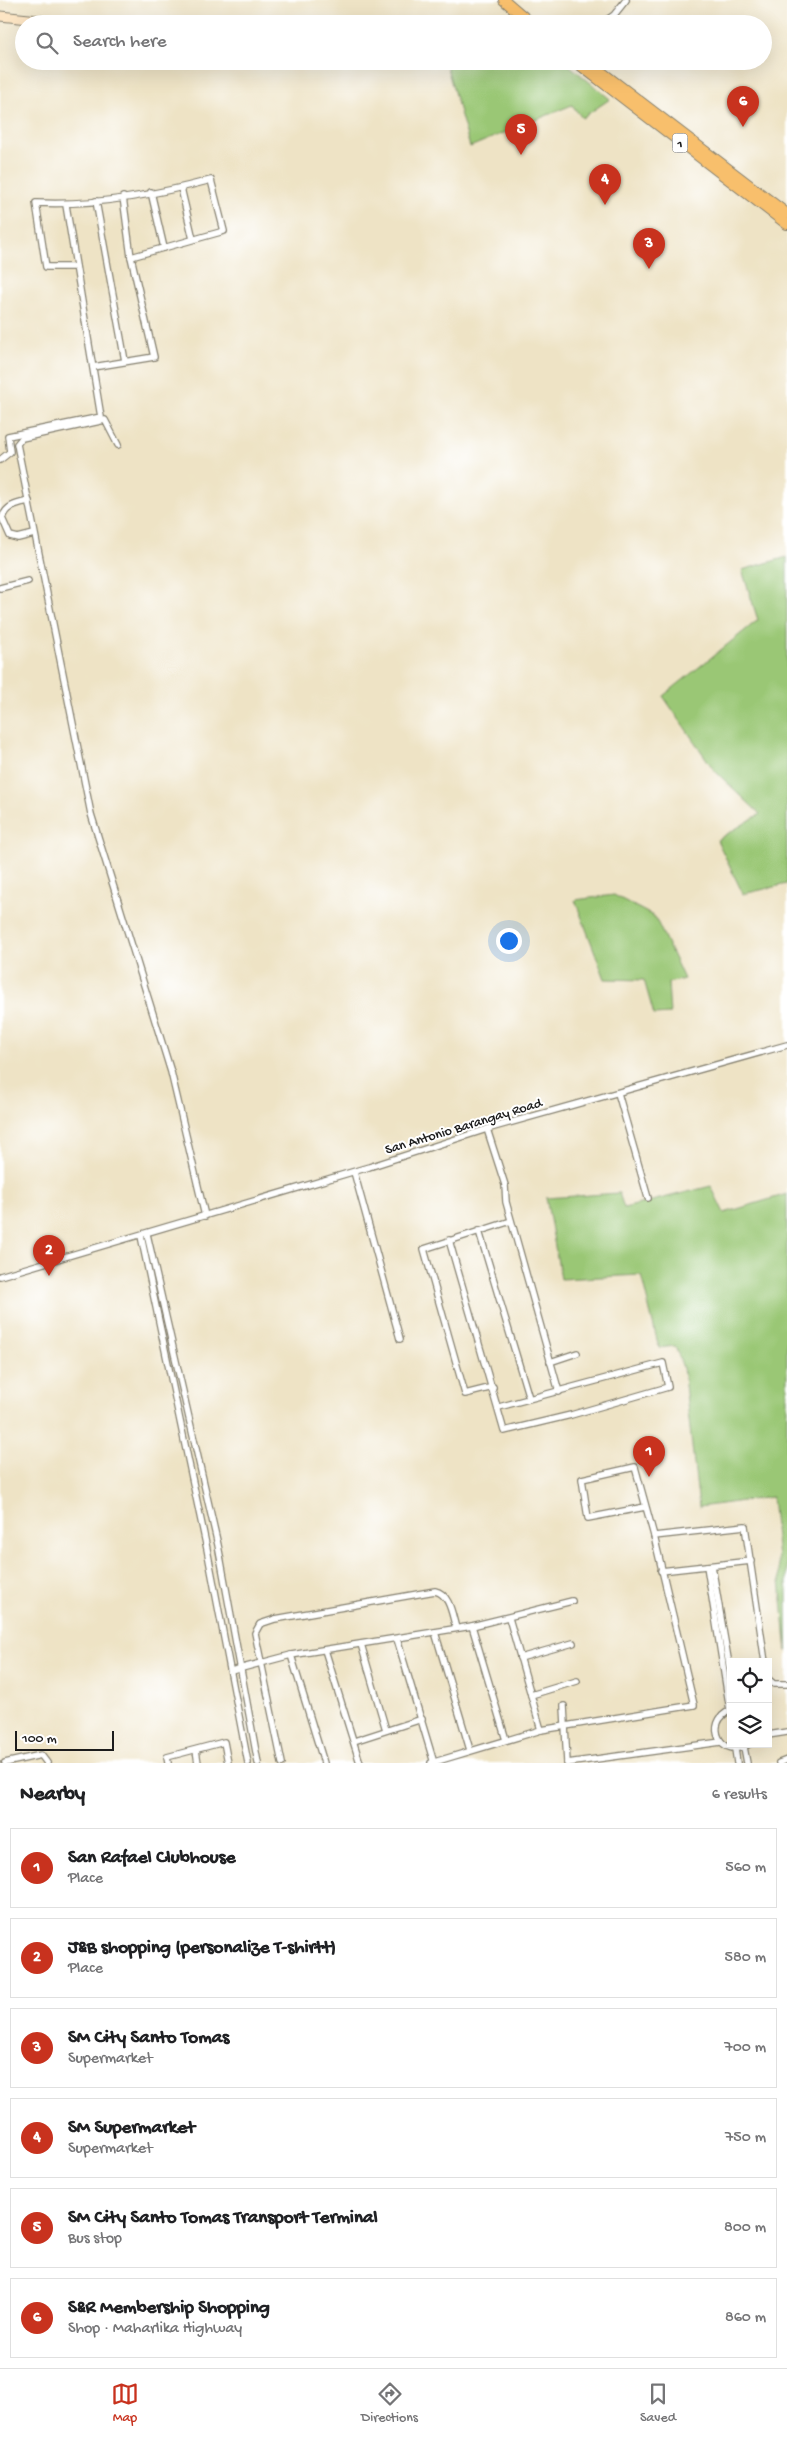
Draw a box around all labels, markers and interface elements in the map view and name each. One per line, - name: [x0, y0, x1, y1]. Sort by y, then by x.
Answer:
- search box: [15, 15, 772, 70]
- icon: search: [33, 29, 61, 57]
- text: Search here: [73, 31, 167, 54]
- pin: 6: [727, 86, 759, 127]
- pin: 5: [505, 114, 537, 155]
- road number: 1: [672, 134, 688, 152]
- pin: 4: [589, 164, 621, 205]
- pin: 3: [633, 228, 665, 269]
- your location: [496, 928, 522, 954]
- street label: San Antonio Barangay Road: [383, 1095, 546, 1159]
- pin: 2: [33, 1235, 65, 1276]
- pin: 1: [633, 1436, 665, 1477]
- map controls: [727, 1658, 772, 1748]
- button: locate: [727, 1658, 772, 1703]
- button: layers: [727, 1703, 772, 1748]
- scale bar: [15, 1728, 114, 1751]
- text: 100 m: [22, 1731, 57, 1748]
- text: Nearby: [20, 1783, 85, 1808]
- text: 6 results: [712, 1786, 767, 1805]
- text: San Rafael Clubhouse: [68, 1847, 235, 1870]
- text: 1: [34, 1859, 40, 1878]
- text: 560 m: [725, 1859, 766, 1878]
- text: Place: [68, 1870, 103, 1889]
- text: J&B shopping (personalize T-shirtt): [68, 1937, 336, 1960]
- text: 2: [33, 1949, 41, 1968]
- text: 580 m: [725, 1949, 766, 1968]
- text: Place: [68, 1960, 103, 1979]
- text: SM City Santo Tomas: [68, 2027, 229, 2050]
- text: 3: [33, 2039, 41, 2058]
- text: 700 m: [724, 2039, 766, 2058]
- text: Supermarket: [68, 2050, 153, 2069]
- text: SM Supermarket: [68, 2117, 195, 2140]
- text: 4: [33, 2129, 41, 2148]
- text: 750 m: [725, 2129, 766, 2148]
- text: Supermarket: [68, 2140, 153, 2159]
- text: SM City Santo Tomas Transport Terminal: [68, 2207, 378, 2230]
- text: 5: [33, 2219, 41, 2238]
- text: 800 m: [724, 2219, 766, 2238]
- text: Bus stop: [68, 2230, 122, 2249]
- text: S&R Membership Shopping: [68, 2297, 270, 2320]
- text: 6: [33, 2309, 41, 2328]
- text: 860 m: [725, 2309, 766, 2328]
- text: Shop · Maharlika Highway: [68, 2320, 242, 2339]
- tab: Map: [111, 2380, 139, 2427]
- tab: Directions: [361, 2380, 418, 2427]
- tab: Saved: [640, 2380, 676, 2427]

